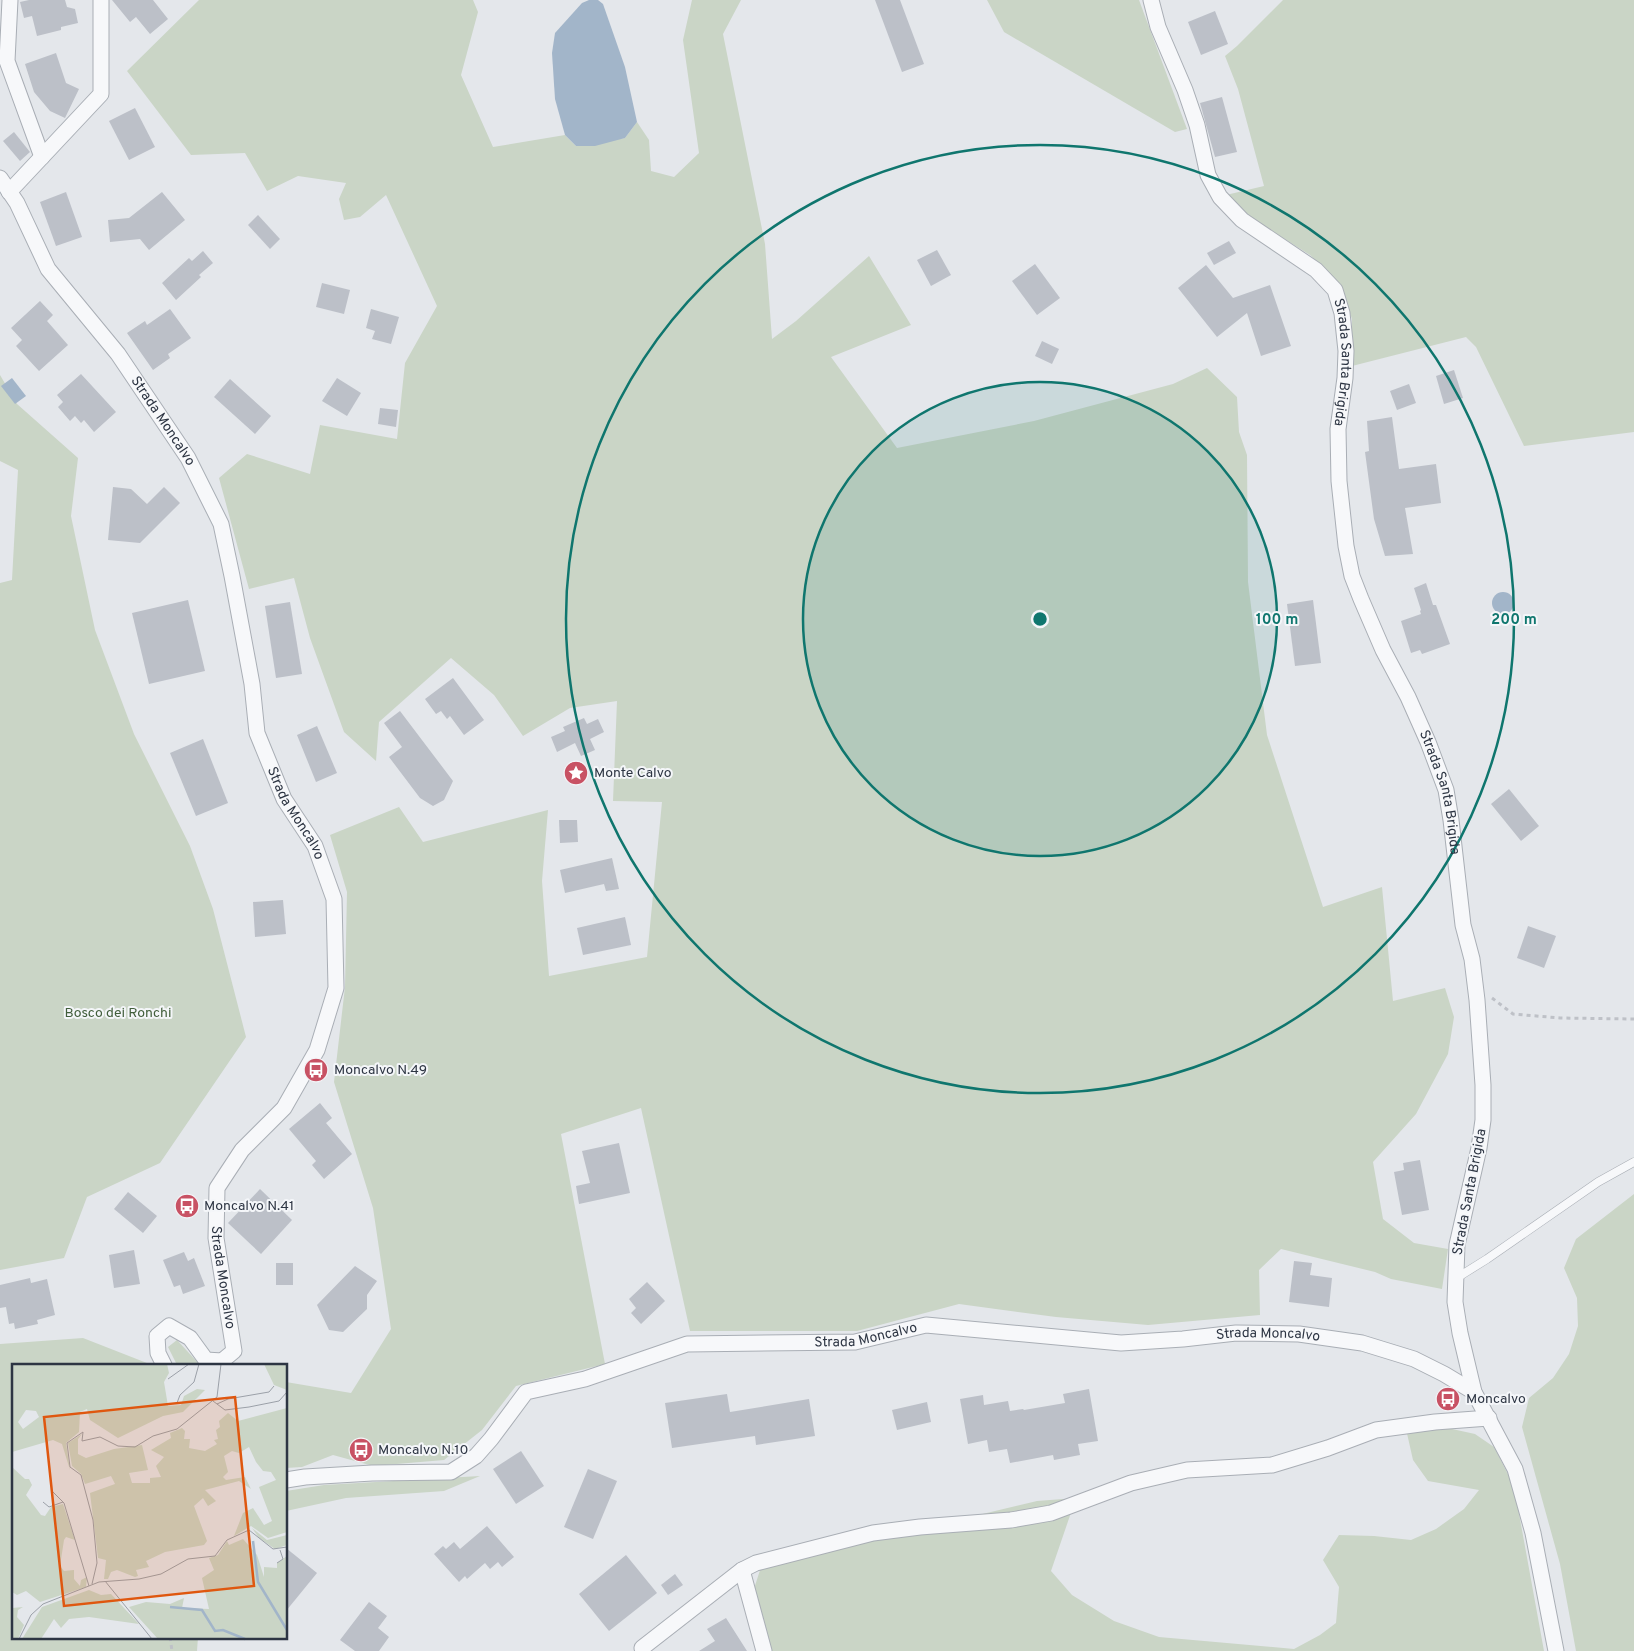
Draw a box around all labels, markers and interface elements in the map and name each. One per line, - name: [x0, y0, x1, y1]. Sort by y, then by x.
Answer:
- street label: Strada Santa Brigida: [1330, 296, 1355, 427]
- street label: Strada Moncalvo: [127, 373, 199, 469]
- centre of rings: [1031, 610, 1049, 628]
- text: 100 m: [1256, 611, 1298, 630]
- text: 200 m: [1491, 611, 1537, 630]
- street label: Strada Santa Brigida: [1415, 727, 1463, 855]
- place icon: Monte Calvo: [563, 760, 589, 786]
- street label: Strada Moncalvo: [263, 764, 328, 862]
- place label: Monte Calvo: [594, 765, 672, 782]
- park label: Bosco dei Ronchi: [64, 1005, 172, 1022]
- bus stop icon: Moncalvo N.49: [303, 1057, 329, 1083]
- place label: Moncalvo N.49: [334, 1062, 427, 1079]
- street label: Strada Santa Brigida: [1449, 1127, 1491, 1257]
- bus stop icon: Moncalvo N.41: [174, 1193, 200, 1219]
- place label: Moncalvo N.41: [204, 1198, 294, 1215]
- street label: Strada Moncalvo: [207, 1226, 239, 1330]
- street label: Strada Moncalvo: [814, 1319, 919, 1351]
- street label: Strada Moncalvo: [1215, 1324, 1321, 1345]
- inset map: [12, 1364, 288, 1638]
- bus stop icon: Moncalvo: [1435, 1386, 1461, 1412]
- place label: Moncalvo: [1466, 1391, 1526, 1408]
- bus stop icon: Moncalvo N.10: [348, 1437, 374, 1463]
- place label: Moncalvo N.10: [378, 1442, 468, 1459]

